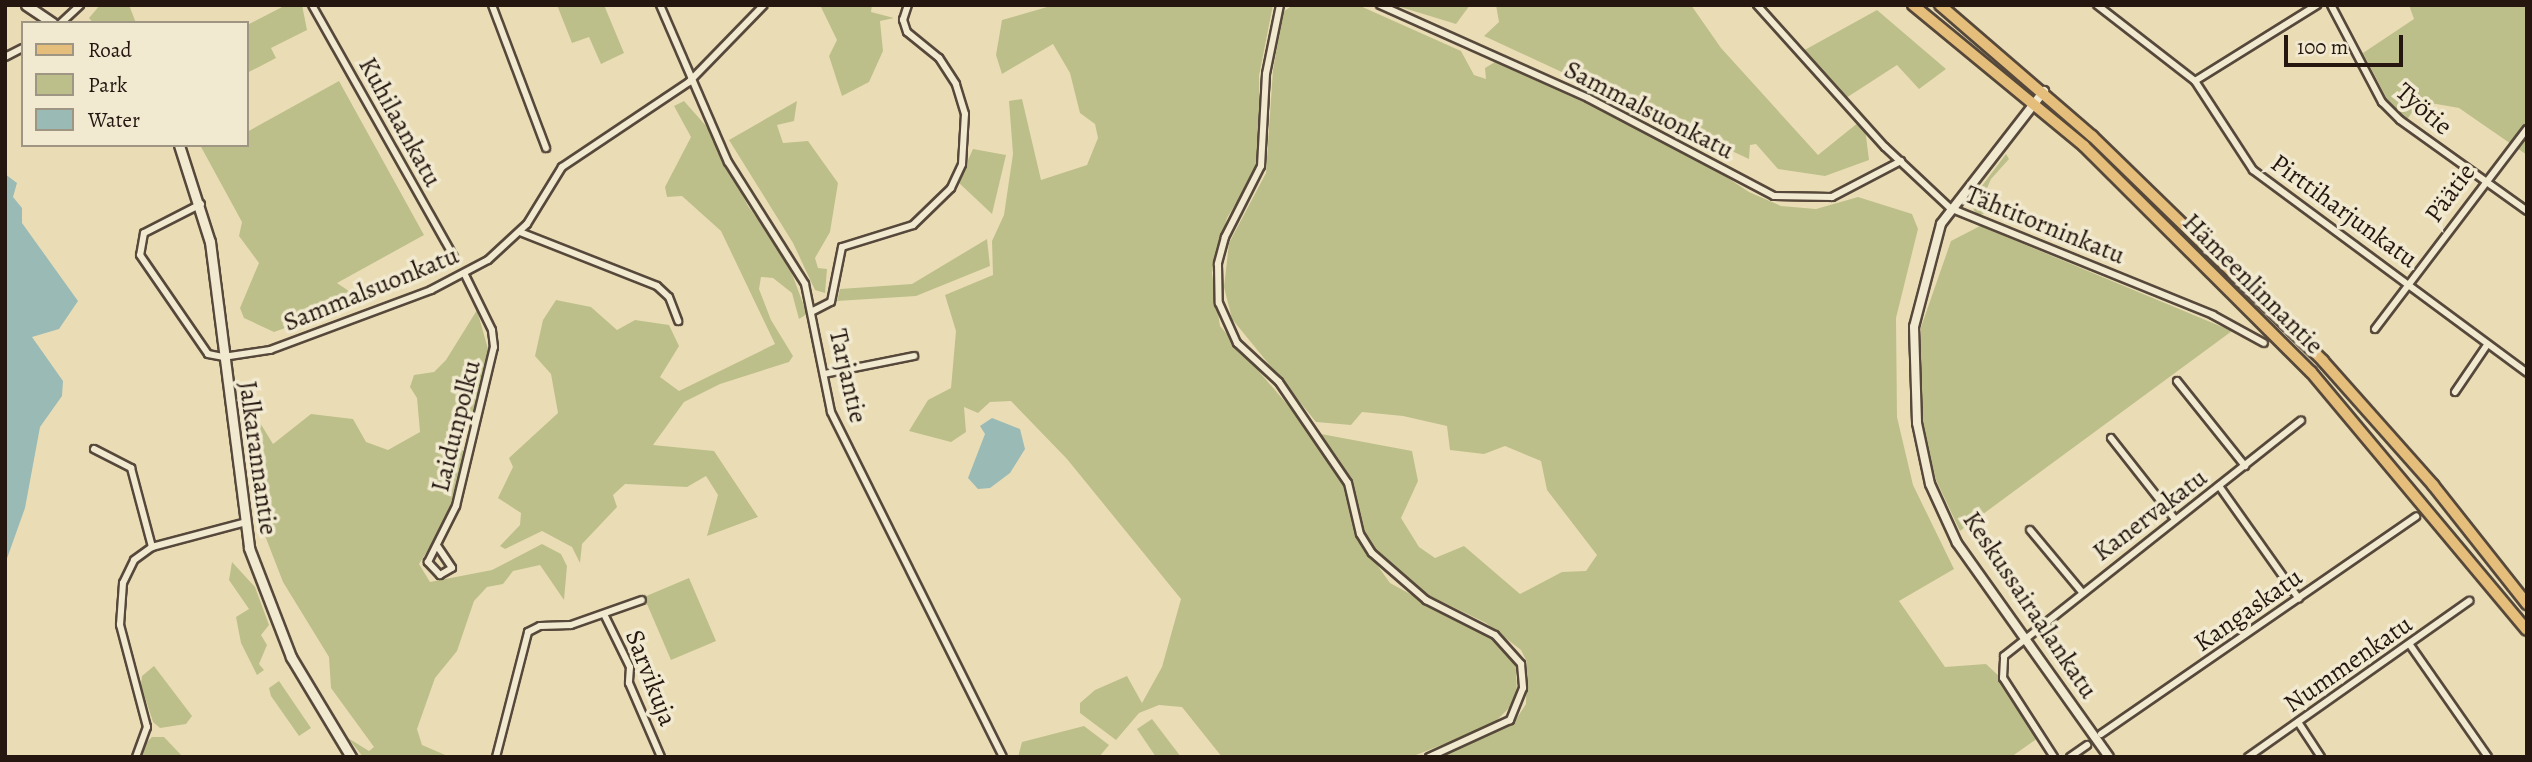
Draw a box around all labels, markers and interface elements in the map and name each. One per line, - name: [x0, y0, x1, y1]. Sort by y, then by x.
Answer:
- legend: [21, 21, 248, 147]
- scale bar: [2287, 21, 2406, 65]
- text: 100 m: [2297, 33, 2348, 61]
- text: Road: [88, 36, 132, 64]
- street label: Kuhilaankatu: [352, 52, 448, 192]
- street label: Sammalsuonkatu: [1559, 54, 1739, 166]
- text: Park: [88, 71, 127, 99]
- street label: Työtie: [2389, 76, 2459, 142]
- text: Water: [88, 106, 140, 134]
- street label: Pirttiharjunkatu: [2265, 147, 2423, 275]
- street label: Päätie: [2418, 157, 2482, 229]
- street label: Tähtitorninkatu: [1961, 179, 2129, 271]
- street label: Hämeenlinnantie: [2176, 207, 2330, 361]
- street label: Sammalsuonkatu: [279, 240, 463, 338]
- street label: Tarjantie: [822, 326, 874, 426]
- street label: Laidunpolku: [425, 357, 487, 495]
- street label: Jalkarannantie: [232, 379, 284, 537]
- street label: Kanervakatu: [2087, 462, 2213, 568]
- street label: Keskussairaalankatu: [1956, 506, 2104, 704]
- street label: Kangaskatu: [2188, 561, 2308, 659]
- street label: Nummenkatu: [2278, 608, 2418, 720]
- street label: Sarvikuja: [618, 626, 684, 730]

